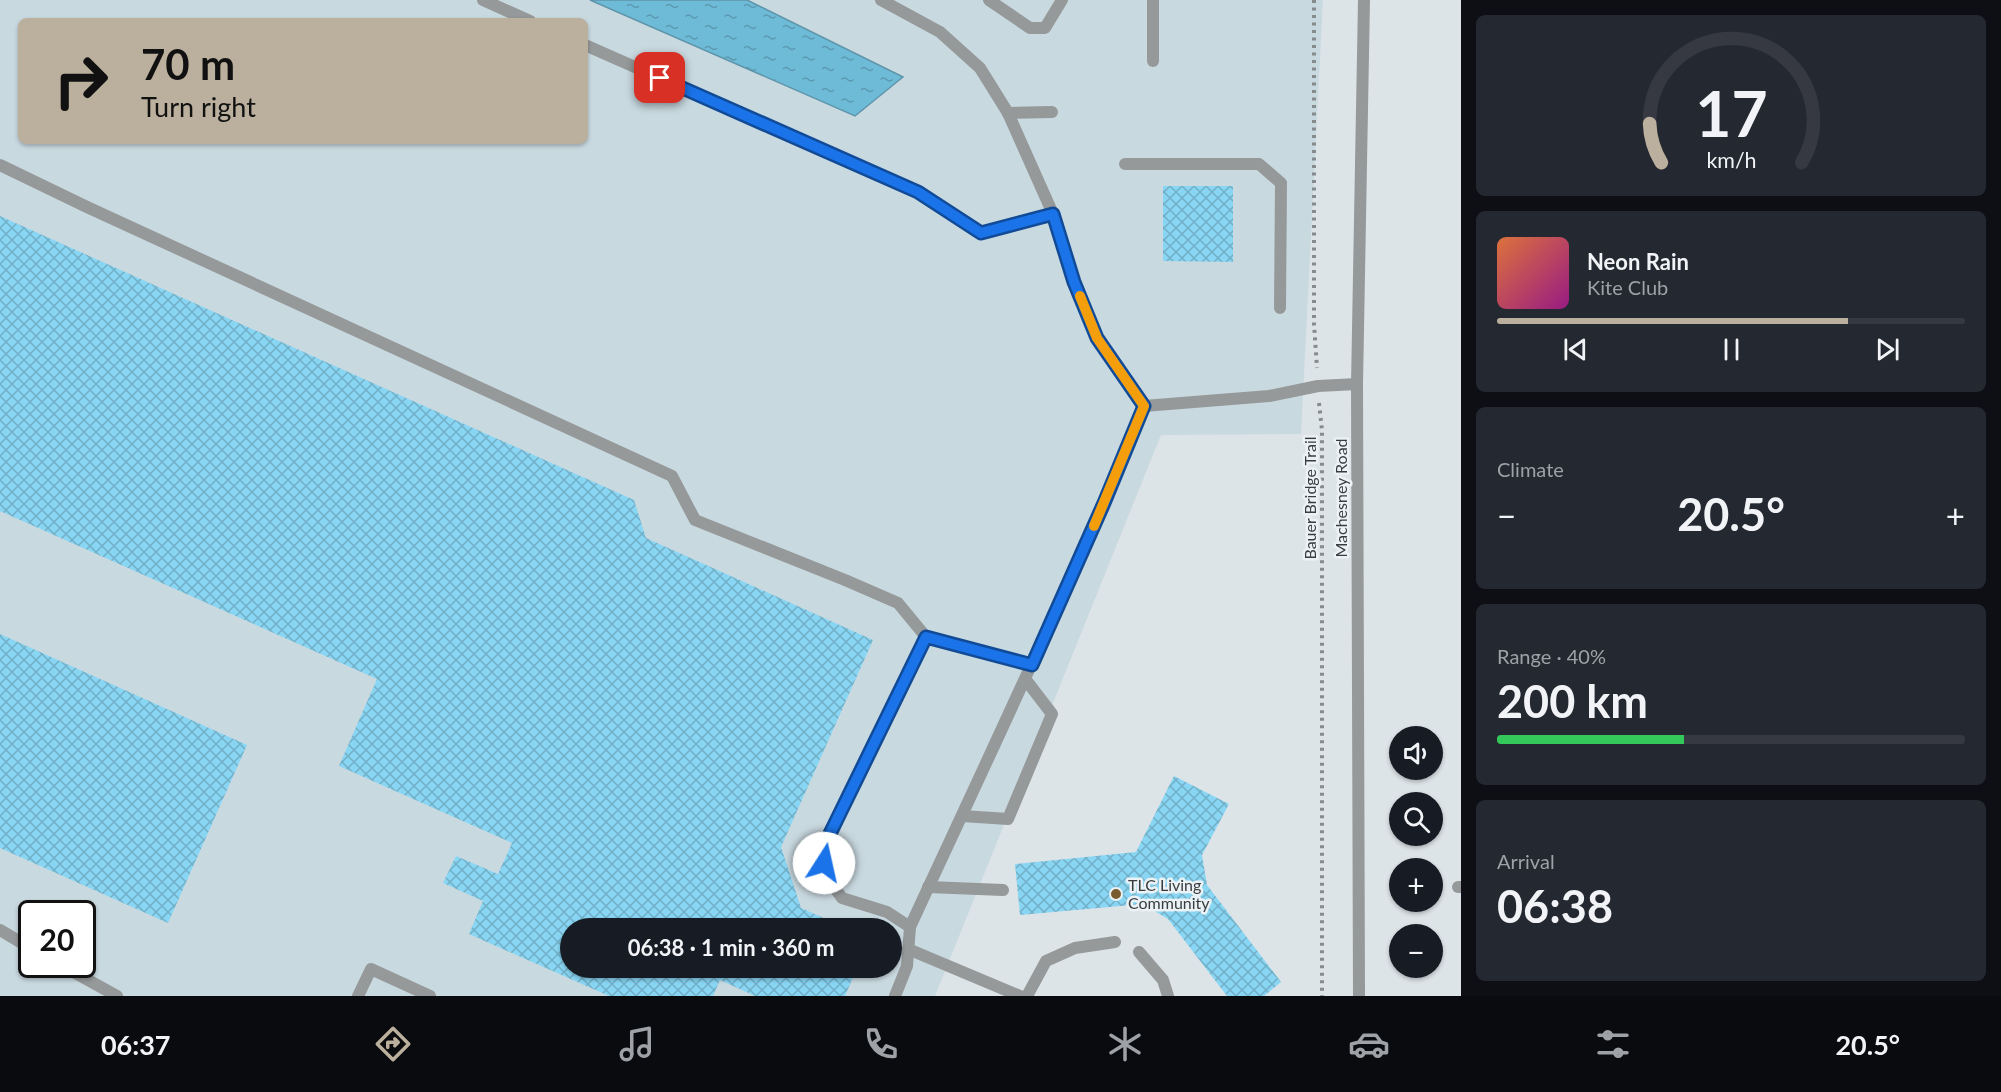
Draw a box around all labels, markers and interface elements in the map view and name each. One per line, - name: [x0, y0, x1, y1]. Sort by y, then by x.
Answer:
- text: 70 m: [141, 39, 235, 89]
- icon: right: [42, 42, 120, 120]
- pin: [634, 52, 685, 103]
- icon: arrive: [643, 61, 676, 94]
- text: 17: [1695, 75, 1767, 150]
- text: Turn right: [141, 90, 256, 123]
- text: km/h: [1706, 147, 1756, 173]
- text: Neon Rain: [1587, 248, 1689, 275]
- text: Kite Club: [1587, 275, 1668, 299]
- icon: previous: [1559, 333, 1592, 366]
- icon: pause: [1715, 333, 1748, 366]
- icon: next: [1871, 333, 1904, 366]
- street label: Bauer Bridge Trail: [1300, 436, 1319, 560]
- street label: Machesney Road: [1331, 438, 1350, 558]
- text: Climate: [1497, 457, 1564, 481]
- text: 20.5°: [1677, 487, 1785, 541]
- text: −: [1497, 495, 1516, 535]
- text: +: [1946, 495, 1965, 535]
- text: Range · 40%: [1497, 644, 1606, 668]
- text: 200 km: [1497, 674, 1648, 728]
- map controls: [1389, 726, 1443, 978]
- button: sound: [1389, 726, 1443, 780]
- button: search: [1389, 792, 1443, 846]
- position arrow: [792, 831, 856, 895]
- text: Arrival: [1497, 849, 1555, 873]
- button: +: [1389, 858, 1443, 912]
- place label: TLC Living Community: [1128, 875, 1210, 912]
- text: 06:38: [1497, 879, 1613, 933]
- marker: TLC Living Community: [1109, 887, 1123, 901]
- speed limit sign: 20: [18, 900, 96, 978]
- button: −: [1389, 924, 1443, 978]
- text: 06:38 · 1 min · 360 m: [628, 934, 834, 961]
- icon: directions: [372, 1023, 414, 1065]
- icon: music: [616, 1023, 658, 1065]
- icon: phone: [860, 1023, 902, 1065]
- icon: climate: [1104, 1023, 1146, 1065]
- icon: car: [1348, 1023, 1390, 1065]
- icon: filters: [1592, 1023, 1634, 1065]
- text: 06:37: [101, 1028, 171, 1061]
- text: 20.5°: [1835, 1028, 1900, 1061]

